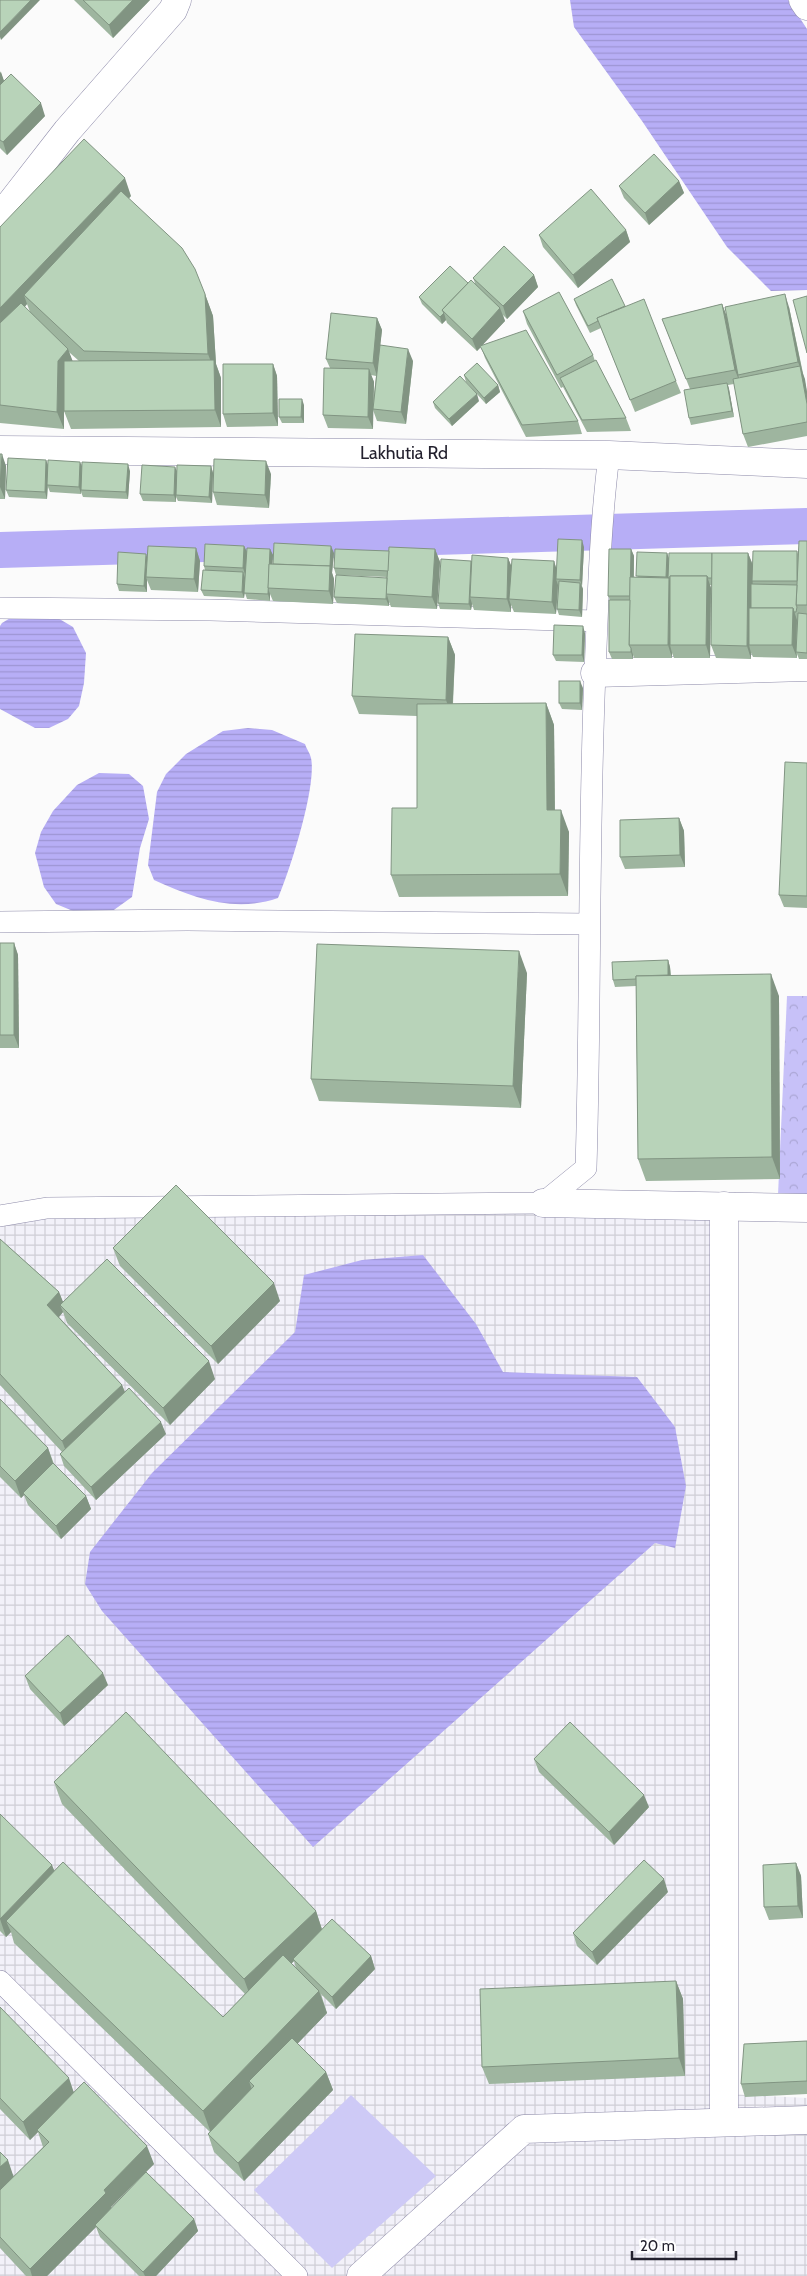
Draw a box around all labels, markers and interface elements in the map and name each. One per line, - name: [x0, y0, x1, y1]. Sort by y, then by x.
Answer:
- street label: Lakhutia Rd: [360, 442, 448, 464]
- scale bar: [632, 2228, 736, 2260]
- text: 20 m: [640, 2237, 675, 2255]

